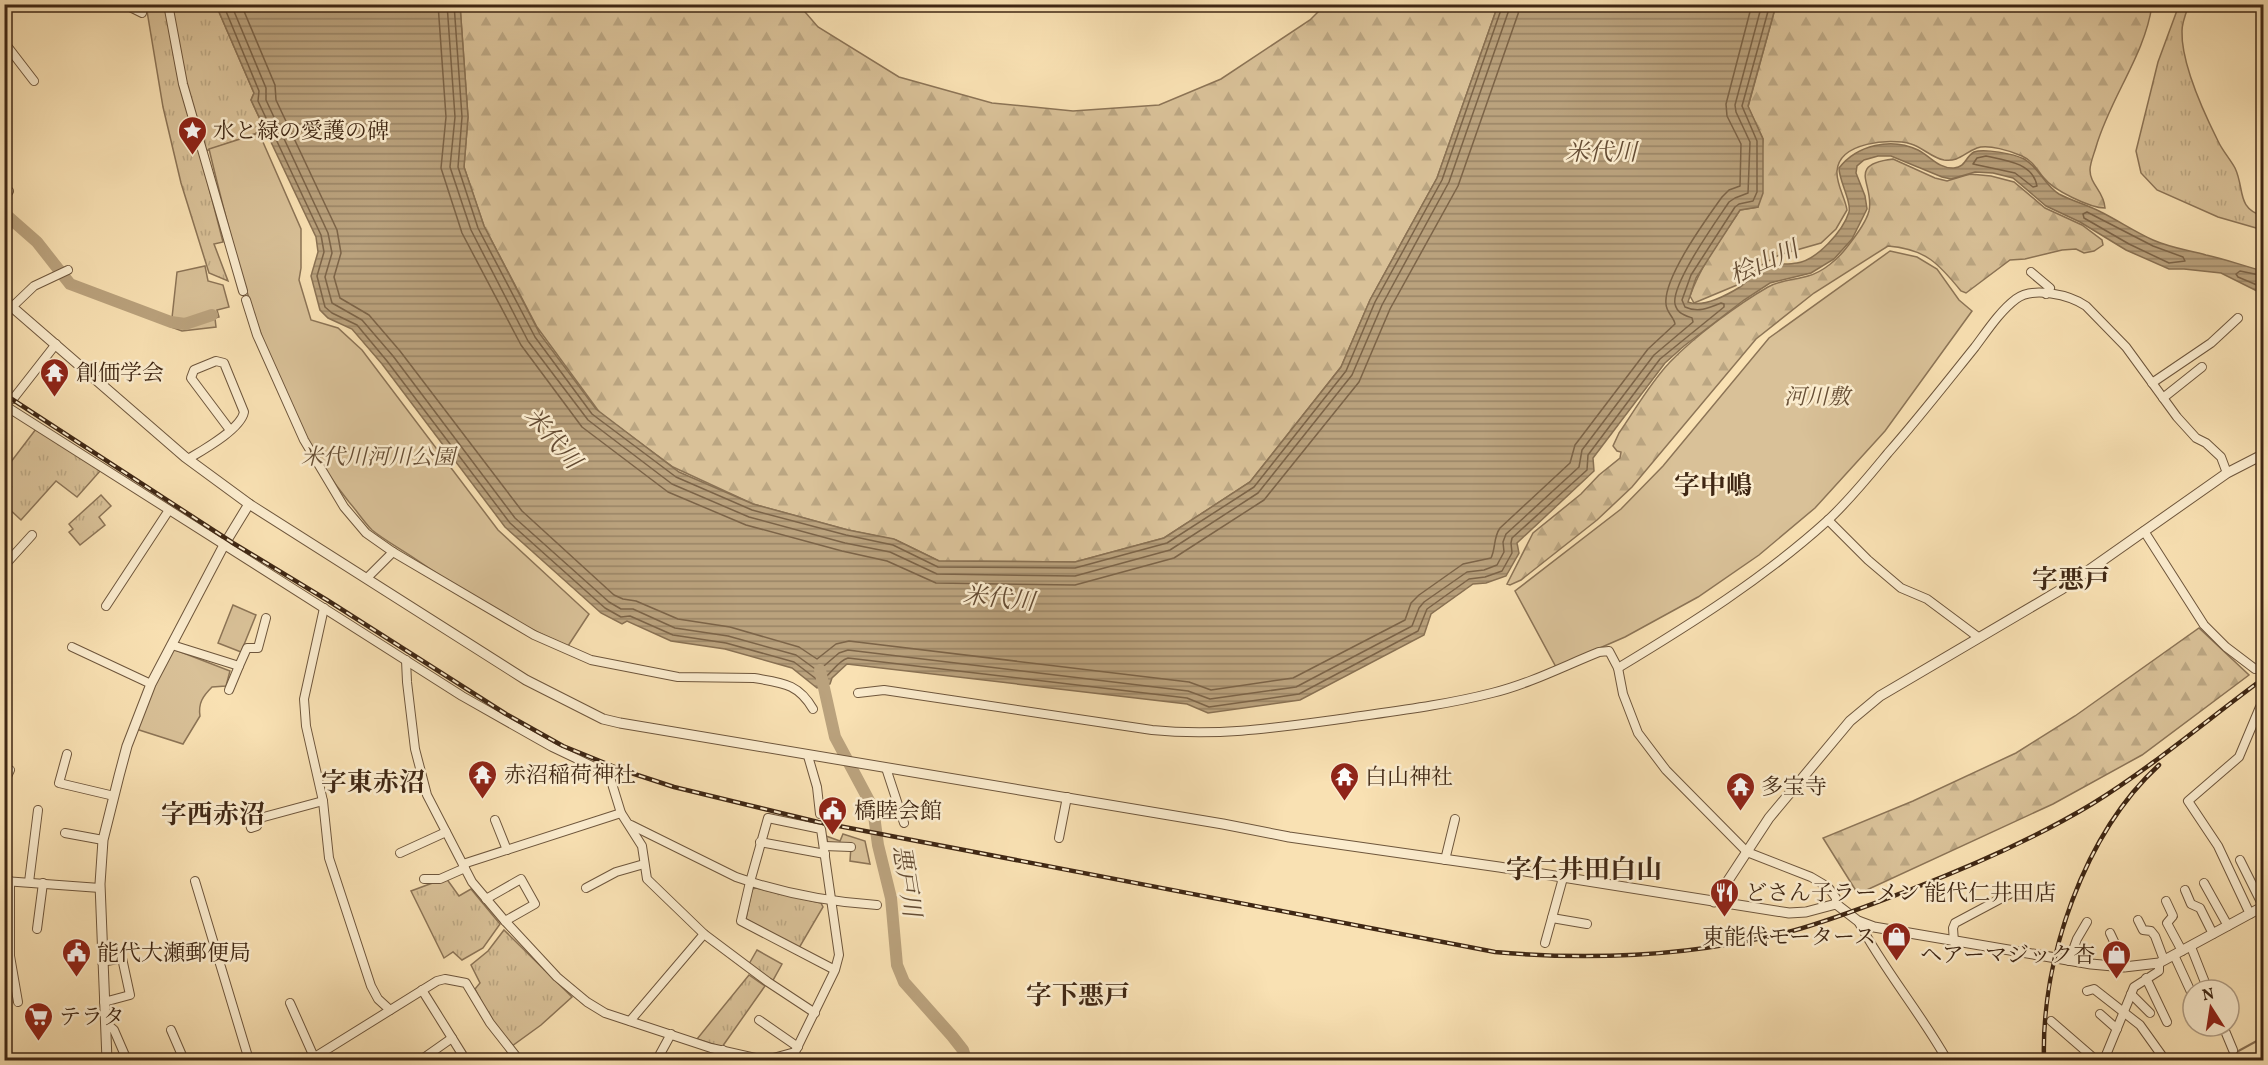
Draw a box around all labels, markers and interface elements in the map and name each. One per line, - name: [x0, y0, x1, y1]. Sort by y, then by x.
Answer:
- place icon: 水と緑の愛護の碑: [176, 114, 208, 156]
- place label: 水と緑の愛護の碑: [213, 117, 389, 148]
- water label: 米代川: [1565, 137, 1640, 171]
- water label: 桧山川: [1725, 232, 1807, 294]
- temple icon: 創価学会: [39, 356, 71, 398]
- place label: 創価学会: [76, 359, 164, 390]
- park label: 河川敷: [1784, 383, 1853, 414]
- water label: 米代川: [515, 401, 590, 480]
- park label: 米代川河川公園: [301, 443, 458, 474]
- district label: 字中嶋: [1674, 469, 1752, 505]
- district label: 字悪戸: [2032, 563, 2110, 599]
- water label: 米代川: [961, 579, 1039, 621]
- temple icon: 赤沼稲荷神社: [467, 758, 499, 800]
- temple icon: 白山神社: [1328, 760, 1360, 802]
- place label: 赤沼稲荷神社: [504, 761, 636, 792]
- place label: 白山神社: [1365, 763, 1453, 794]
- district label: 字東赤沼: [321, 766, 425, 802]
- temple icon: 多宝寺: [1724, 770, 1756, 812]
- place label: 多宝寺: [1761, 773, 1827, 804]
- public building icon: 橋睦会館: [817, 794, 849, 836]
- place label: 橋睦会館: [854, 797, 942, 828]
- district label: 字西赤沼: [161, 798, 265, 834]
- water label: 悪戸川: [883, 843, 928, 922]
- district label: 字仁井田白山: [1506, 853, 1662, 889]
- restaurant icon: どさん子ラーメン 能代仁井田店: [1708, 876, 1740, 918]
- place label: どさん子ラーメン 能代仁井田店: [1745, 879, 2056, 910]
- shop icon: 東能代モータース: [1881, 920, 1913, 962]
- place label: 東能代モータース: [1702, 923, 1876, 954]
- public building icon: 能代大瀬郵便局: [60, 936, 92, 978]
- shop icon: ヘアーマジック杏: [2100, 938, 2132, 980]
- place label: 能代大瀬郵便局: [97, 939, 251, 970]
- place label: ヘアーマジック杏: [1920, 941, 2095, 972]
- north arrow: [2181, 978, 2241, 1038]
- district label: 字下悪戸: [1026, 979, 1130, 1015]
- text: N: [2200, 983, 2217, 1007]
- supermarket icon: テラタ: [22, 1000, 54, 1042]
- place label: テラタ: [59, 1003, 125, 1034]

